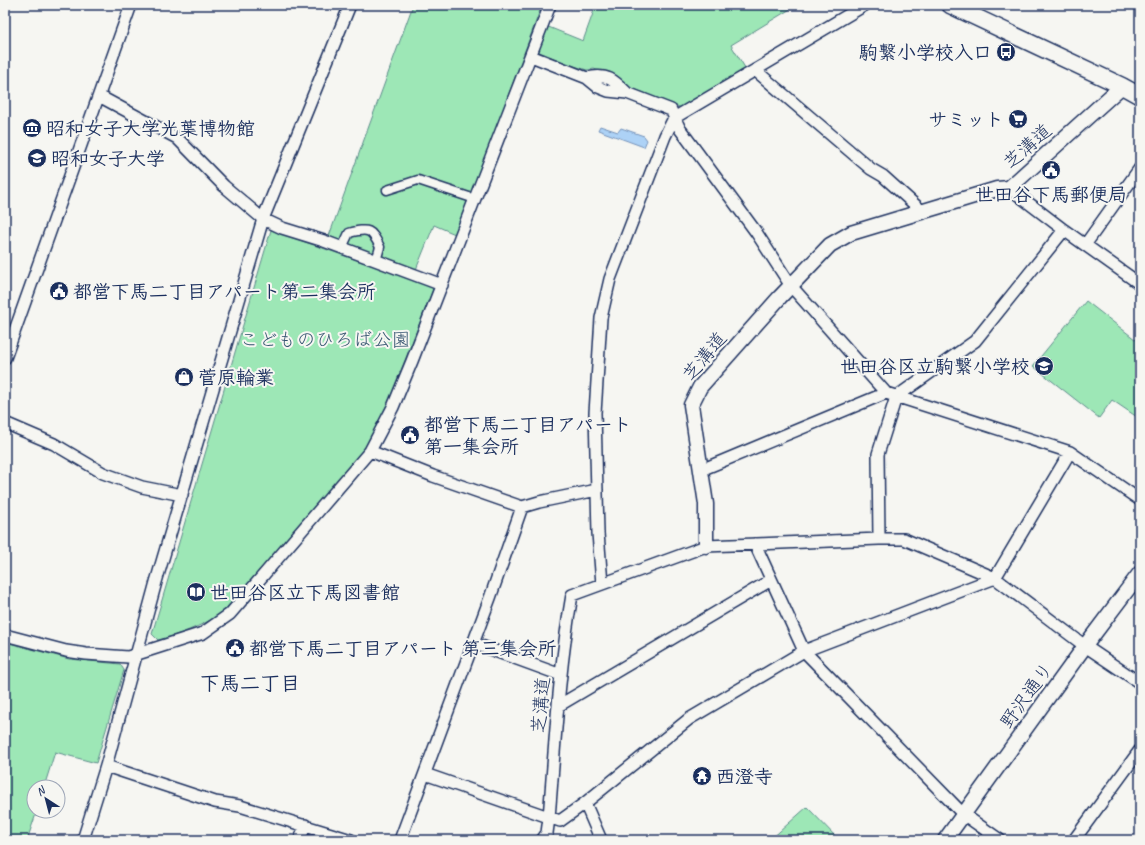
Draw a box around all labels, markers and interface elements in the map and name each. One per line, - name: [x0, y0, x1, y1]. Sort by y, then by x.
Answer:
- place label: 駒繋小学校入口: [859, 41, 992, 65]
- bus stop icon: 駒繋小学校入口: [995, 41, 1017, 63]
- place label: サミット: [928, 108, 1004, 132]
- supermarket icon: サミット: [1007, 108, 1029, 130]
- museum icon: 昭和女子大学光葉博物館: [21, 117, 43, 139]
- place label: 昭和女子大学光葉博物館: [46, 117, 255, 141]
- street label: 芝溝道: [998, 119, 1057, 175]
- school or university icon: 昭和女子大学: [26, 147, 48, 169]
- place label: 昭和女子大学: [51, 147, 165, 171]
- public building icon: 世田谷下馬郵便局: [1040, 159, 1062, 181]
- place label: 世田谷下馬郵便局: [975, 183, 1127, 207]
- public building icon: 都営下馬二丁目アパート第二集会所: [48, 280, 70, 302]
- place label: 都営下馬二丁目アパート第二集会所: [73, 280, 376, 304]
- street label: 芝溝道: [678, 327, 732, 386]
- park label: こどものひろば公園: [239, 328, 411, 352]
- place label: 世田谷区立駒繋小学校: [840, 355, 1030, 379]
- school or university icon: 世田谷区立駒繋小学校: [1033, 355, 1055, 377]
- shop icon: 菅原輪業: [173, 366, 195, 388]
- place label: 菅原輪業: [198, 366, 274, 390]
- place label: 都営下馬二丁目アパート 第一集会所: [424, 413, 632, 459]
- public building icon: 都営下馬二丁目アパート 第一集会所: [399, 424, 421, 446]
- library icon: 世田谷区立下馬図書館: [185, 581, 207, 603]
- place label: 世田谷区立下馬図書館: [210, 581, 400, 605]
- public building icon: 都営下馬二丁目アパート 第三集会所: [224, 637, 246, 659]
- place label: 都営下馬二丁目アパート 第三集会所: [249, 637, 556, 661]
- street label: 野沢通り: [995, 658, 1059, 733]
- district label: 下馬二丁目: [200, 671, 300, 696]
- street label: 芝溝道: [527, 676, 555, 735]
- temple icon: 西澄寺: [691, 765, 713, 787]
- place label: 西澄寺: [716, 765, 773, 789]
- north arrow: [26, 779, 66, 819]
- text: N: [33, 782, 49, 799]

